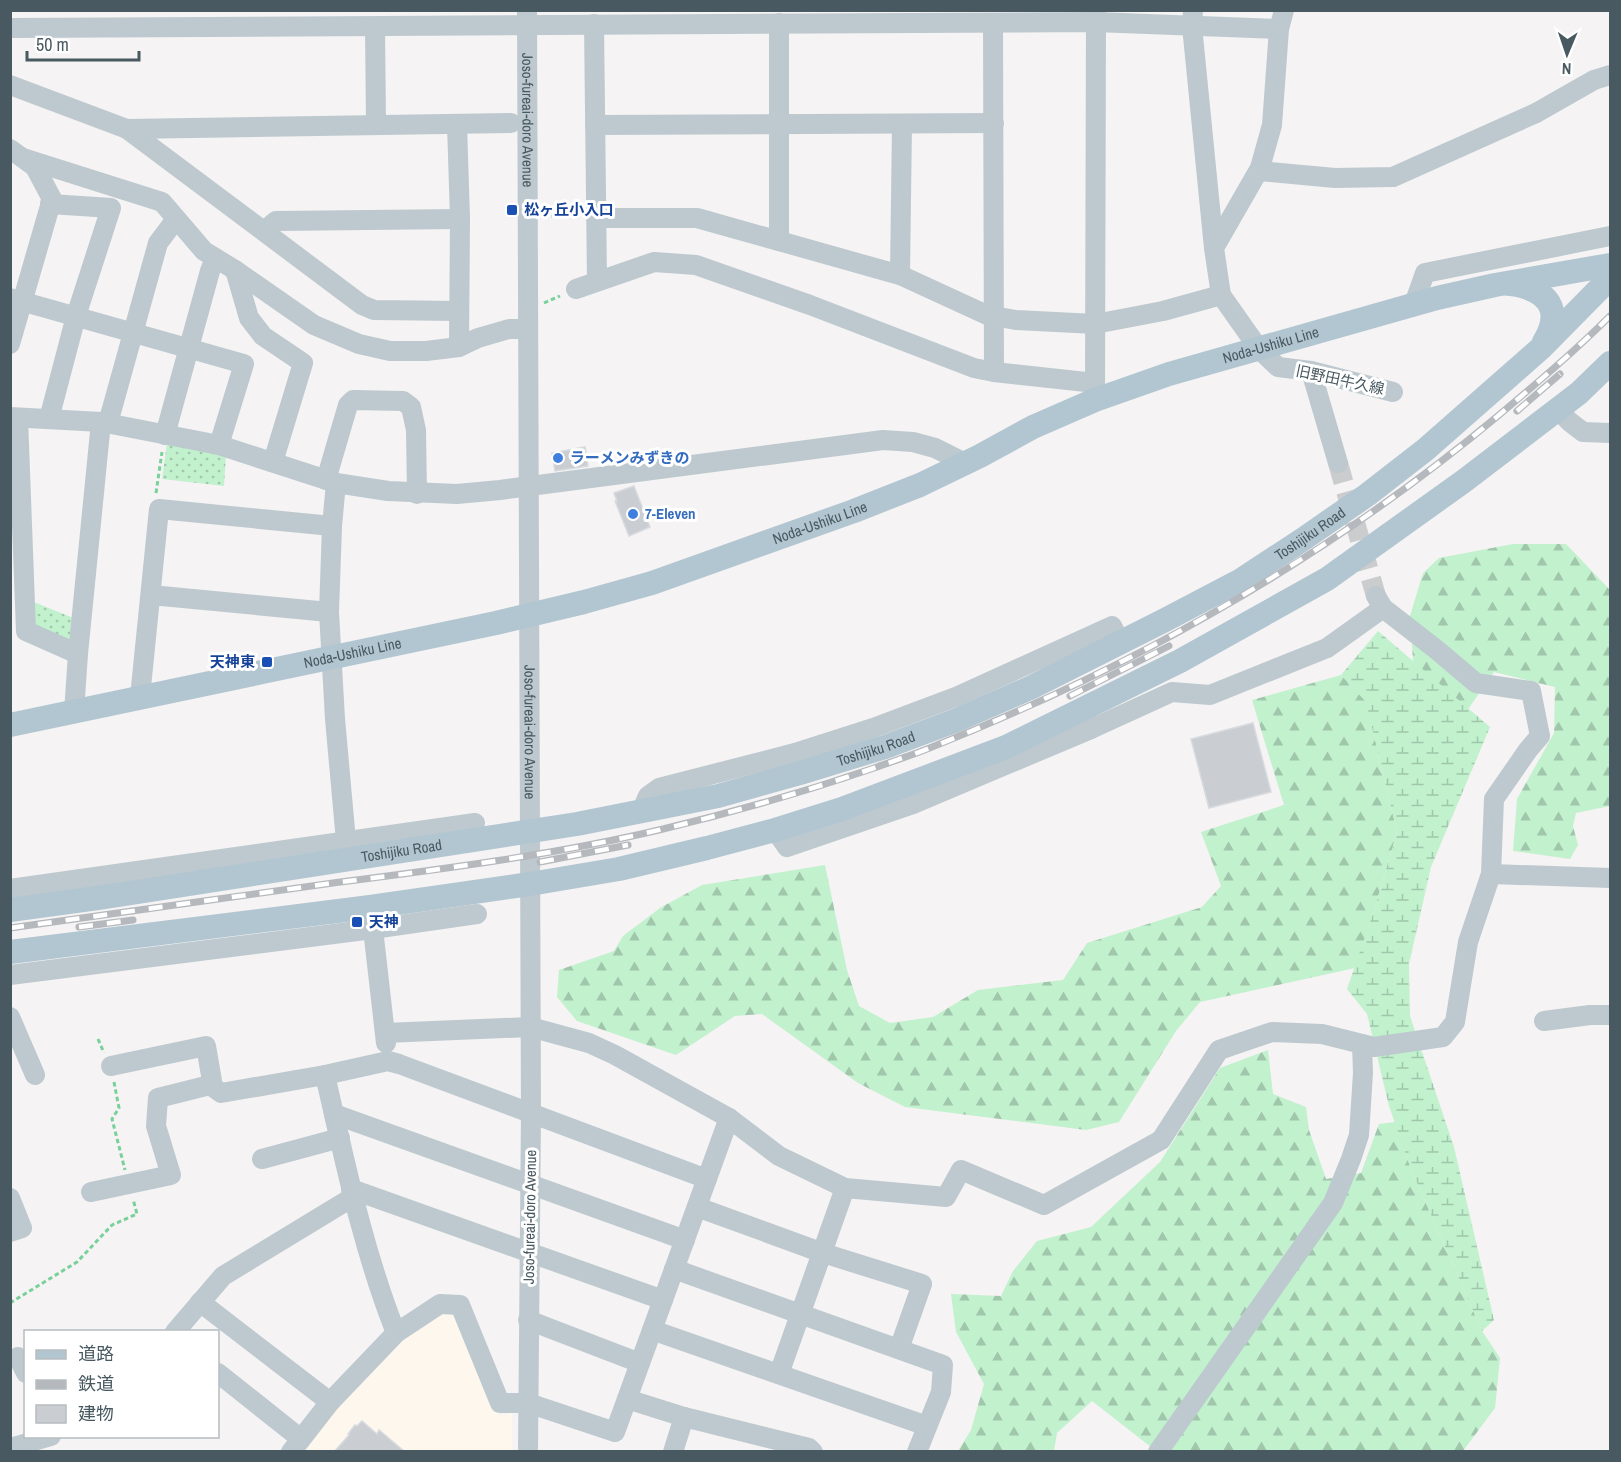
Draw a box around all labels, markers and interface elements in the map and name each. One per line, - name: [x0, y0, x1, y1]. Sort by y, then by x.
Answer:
- scale bar: [27, 24, 140, 62]
- north arrow: [1537, 24, 1597, 84]
- text: 50 m: [36, 32, 69, 57]
- street label: Joso-fureai-doro Avenue: [517, 53, 539, 188]
- text: N: [1561, 58, 1572, 80]
- place label: 松ヶ丘小入口: [524, 199, 614, 220]
- marker: 松ヶ丘小入口: [505, 203, 519, 217]
- street label: Noda-Ushiku Line: [1220, 321, 1321, 368]
- street label: 旧野田牛久線: [1294, 360, 1386, 399]
- place label: ラーメンみずきの: [570, 447, 689, 468]
- marker: ラーメンみずきの: [551, 451, 565, 465]
- street label: Noda-Ushiku Line: [770, 496, 870, 549]
- street label: Toshijiku Road: [1270, 502, 1349, 565]
- place label: 7-Eleven: [645, 503, 696, 524]
- marker: 7-Eleven: [626, 507, 640, 521]
- street label: Noda-Ushiku Line: [302, 632, 403, 673]
- place label: 天神東: [210, 651, 255, 672]
- marker: 天神東: [260, 655, 274, 669]
- street label: Joso-fureai-doro Avenue: [519, 665, 541, 799]
- street label: Toshijiku Road: [834, 726, 918, 771]
- street label: Toshijiku Road: [360, 834, 443, 867]
- place label: 天神: [369, 911, 399, 932]
- marker: 天神: [350, 915, 364, 929]
- street label: Joso-fureai-doro Avenue: [518, 1149, 541, 1284]
- legend: [24, 1330, 219, 1438]
- text: 道路: [78, 1341, 114, 1366]
- text: 鉄道: [78, 1371, 114, 1396]
- text: 建物: [78, 1401, 114, 1426]

